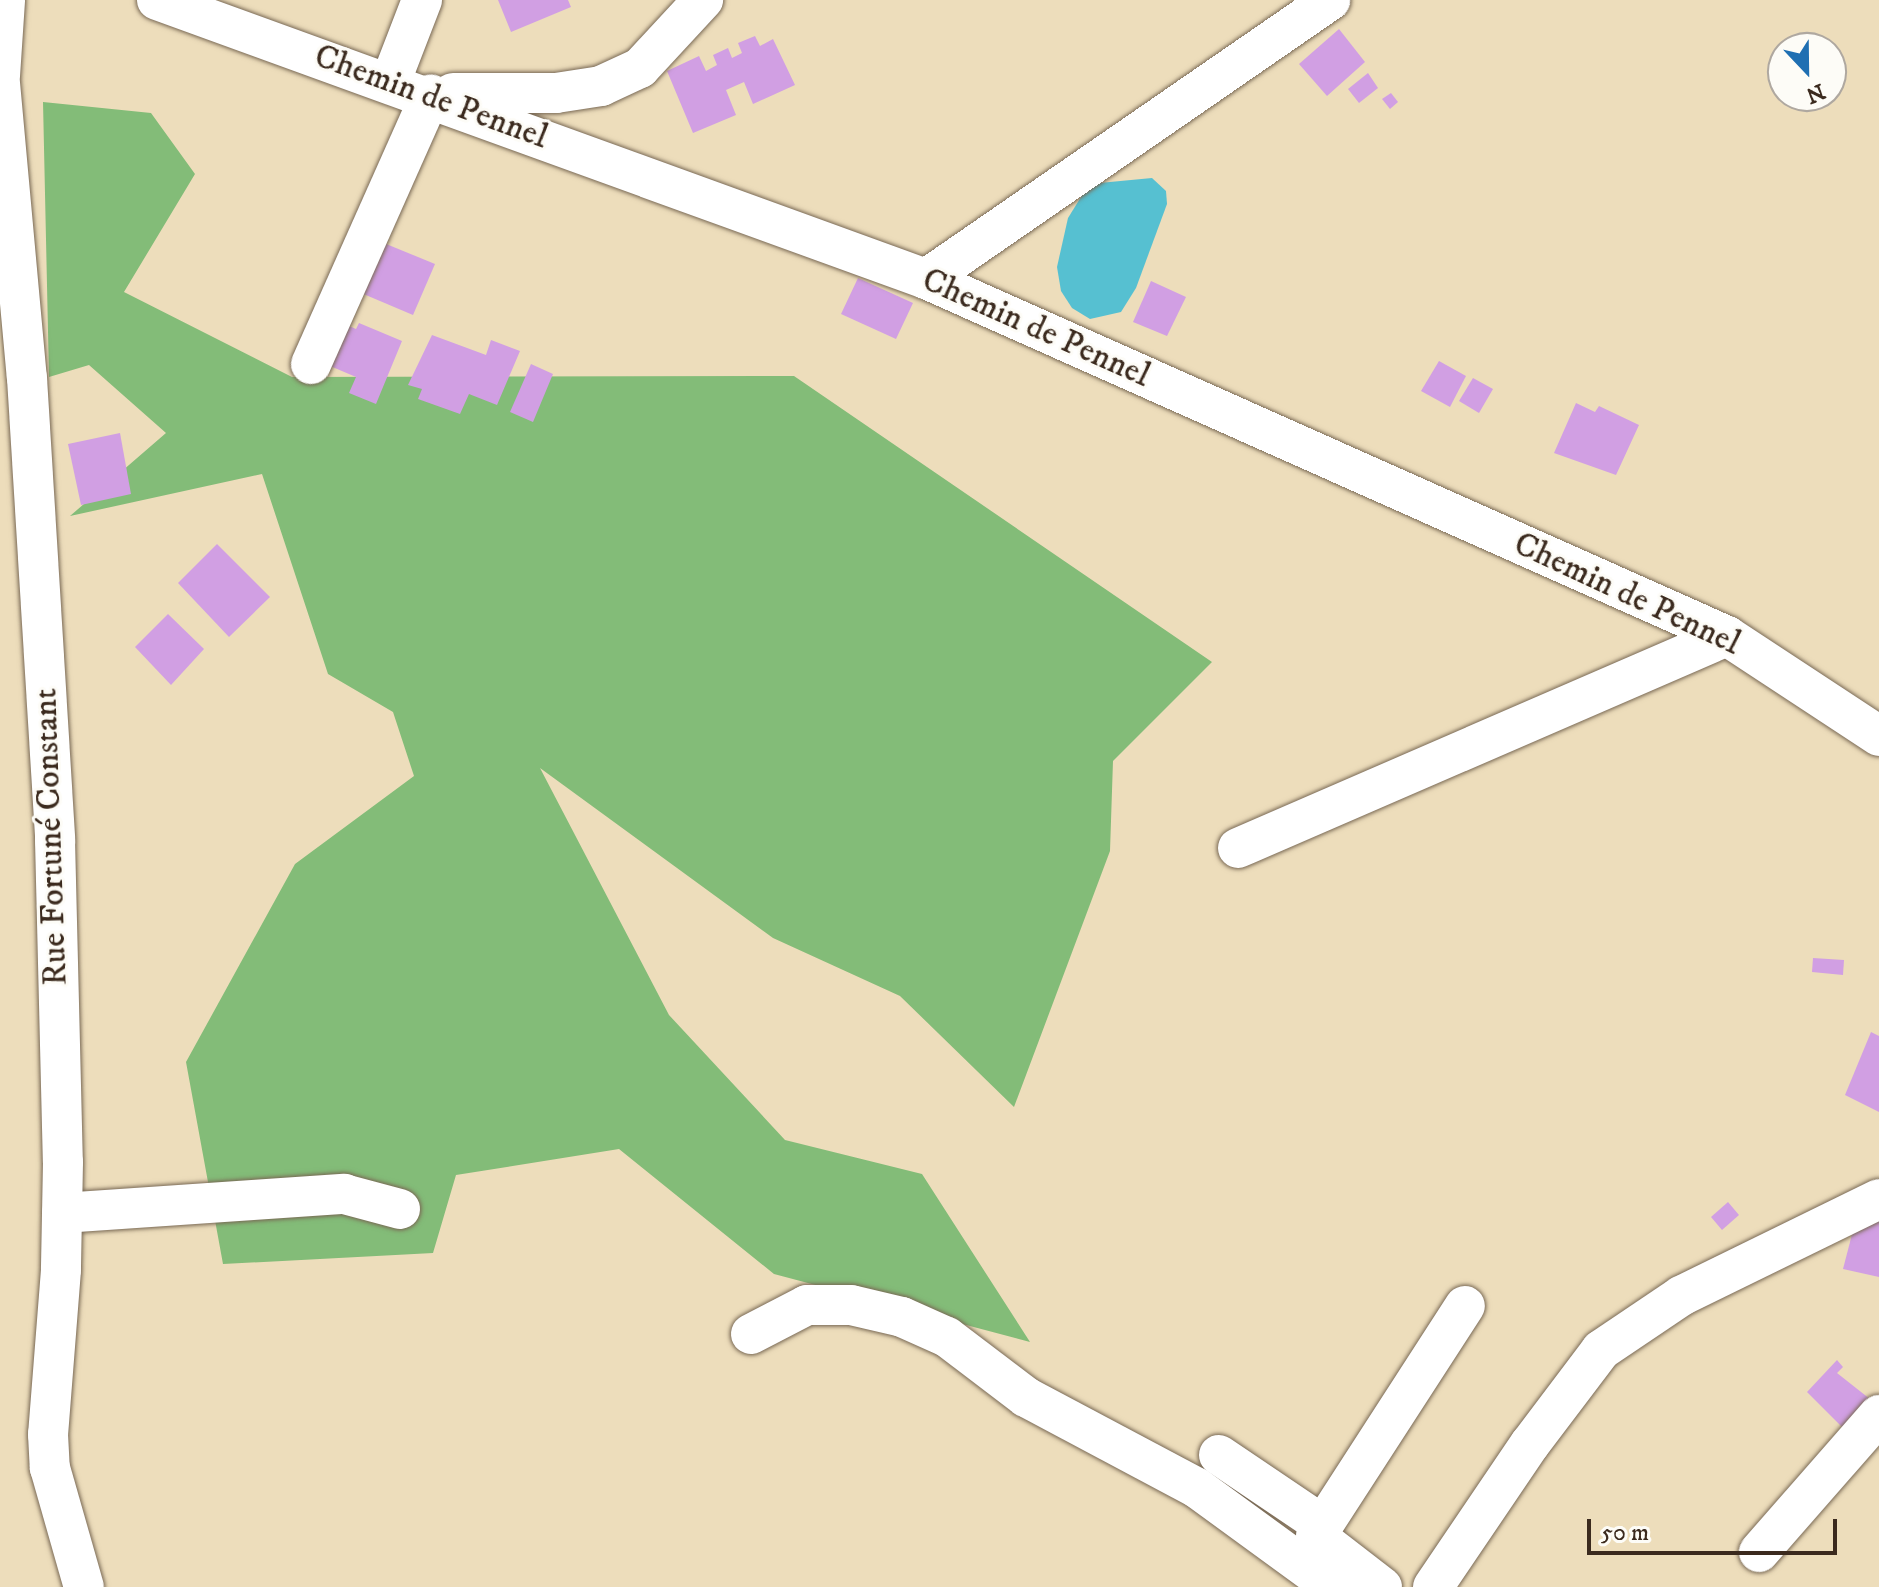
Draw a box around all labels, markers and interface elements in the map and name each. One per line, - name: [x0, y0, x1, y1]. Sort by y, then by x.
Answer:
- north arrow: [1767, 32, 1847, 112]
- street label: Chemin de Pennel: [309, 36, 553, 158]
- text: N: [1802, 77, 1829, 109]
- street label: Chemin de Pennel: [916, 260, 1156, 396]
- street label: Chemin de Pennel: [1507, 524, 1747, 664]
- street label: Rue Fortuné Constant: [25, 688, 77, 986]
- scale bar: [1591, 1503, 1841, 1553]
- text: 50 m: [1601, 1518, 1649, 1548]

